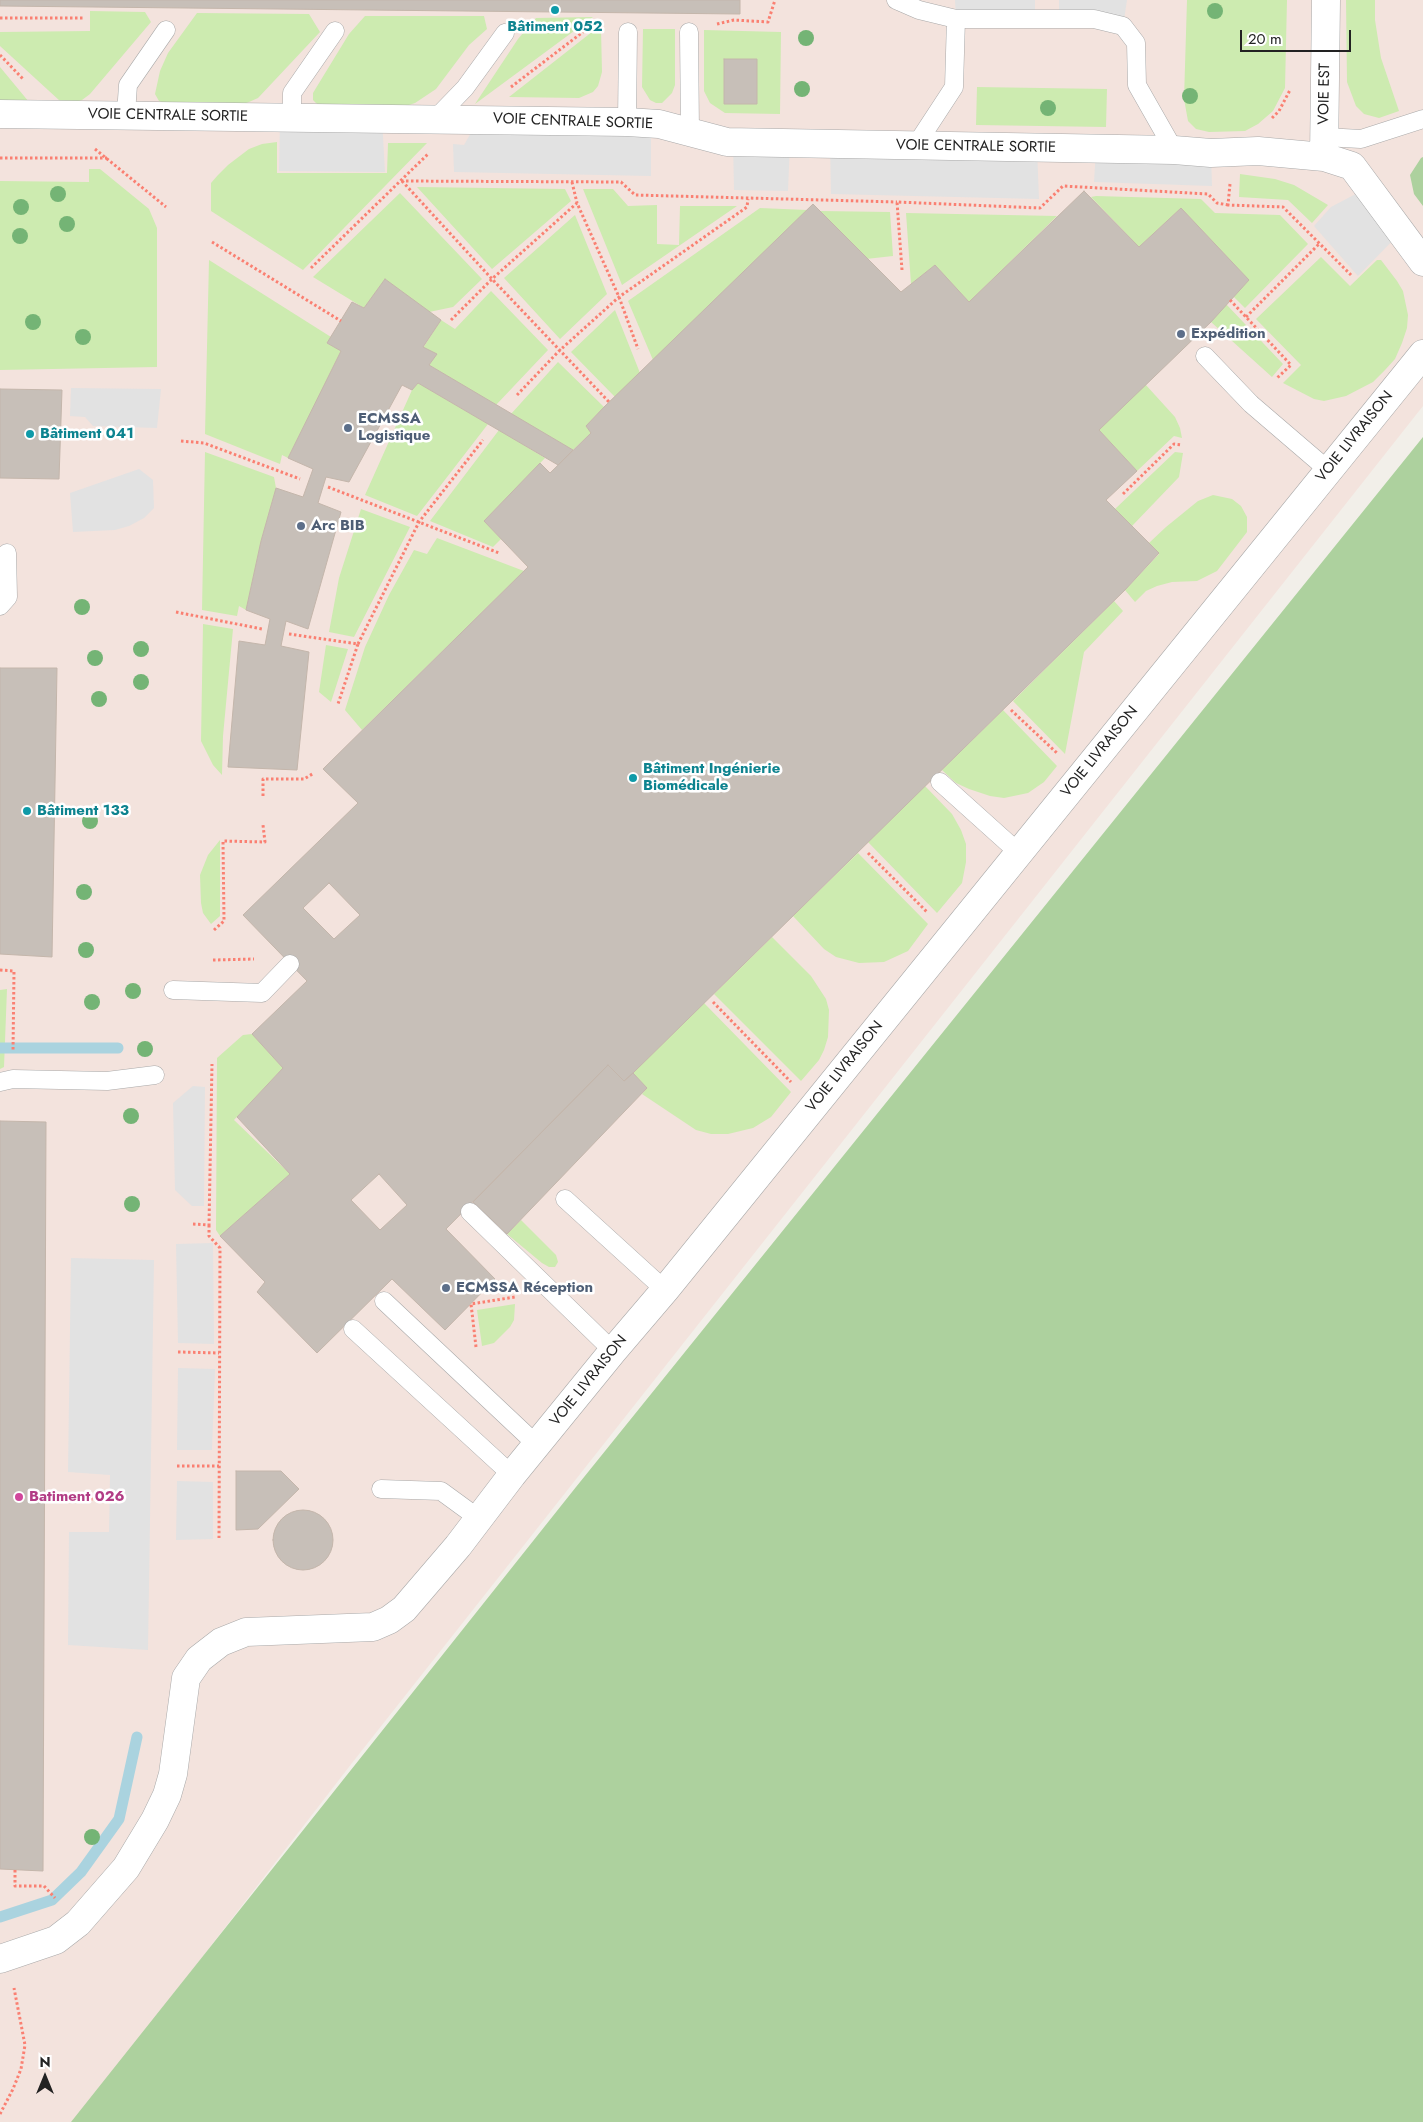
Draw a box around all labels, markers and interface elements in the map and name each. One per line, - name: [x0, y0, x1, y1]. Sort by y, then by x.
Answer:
- marker: Bâtiment 052: [549, 4, 561, 16]
- place label: Bâtiment 052: [507, 18, 603, 36]
- scale bar: [1243, 20, 1354, 52]
- text: 20 m: [1248, 28, 1282, 50]
- street label: VOIE EST: [1315, 63, 1335, 125]
- street label: VOIE CENTRALE SORTIE: [88, 106, 248, 126]
- street label: VOIE CENTRALE SORTIE: [493, 110, 653, 134]
- street label: VOIE CENTRALE SORTIE: [896, 137, 1056, 157]
- place label: Expédition: [1191, 325, 1266, 343]
- marker: Expédition: [1175, 328, 1187, 340]
- street label: VOIE LIVRAISON: [1313, 388, 1397, 486]
- place label: ECMSSA Logistique: [358, 410, 430, 445]
- marker: ECMSSA Logistique: [342, 422, 354, 434]
- place label: Bâtiment 041: [40, 425, 134, 443]
- marker: Bâtiment 041: [24, 428, 36, 440]
- place label: Arc BIB: [311, 517, 365, 535]
- marker: Arc BIB: [295, 520, 307, 532]
- street label: VOIE LIVRAISON: [1058, 703, 1142, 801]
- place label: Bâtiment Ingénierie Biomédicale: [643, 760, 780, 795]
- marker: Bâtiment Ingénierie Biomédicale: [627, 772, 639, 784]
- place label: Bâtiment 133: [37, 802, 129, 820]
- marker: Bâtiment 133: [21, 805, 33, 817]
- street label: VOIE LIVRAISON: [803, 1018, 887, 1116]
- place label: ECMSSA Réception: [456, 1279, 593, 1297]
- marker: ECMSSA Réception: [440, 1282, 452, 1294]
- street label: VOIE LIVRAISON: [547, 1332, 631, 1430]
- place label: Batiment 026: [29, 1488, 125, 1506]
- marker: Batiment 026: [13, 1491, 25, 1503]
- north arrow: [20, 2052, 70, 2102]
- text: N: [39, 2052, 51, 2072]

